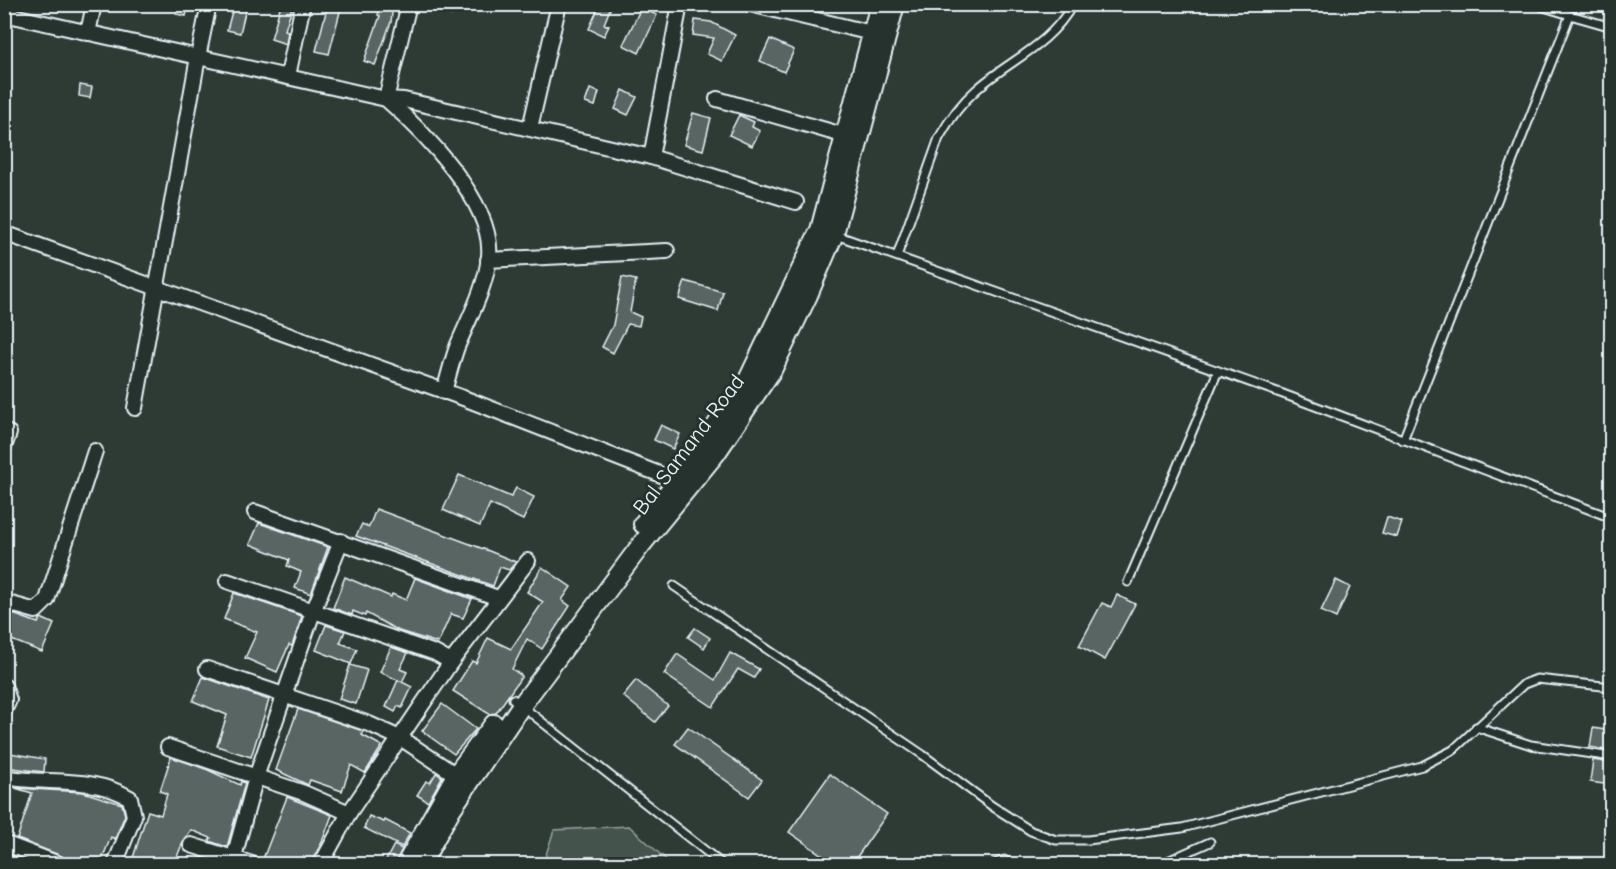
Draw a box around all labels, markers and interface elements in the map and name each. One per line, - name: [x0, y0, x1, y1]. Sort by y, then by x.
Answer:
- street label: Bal Samand Road: [628, 369, 750, 520]

